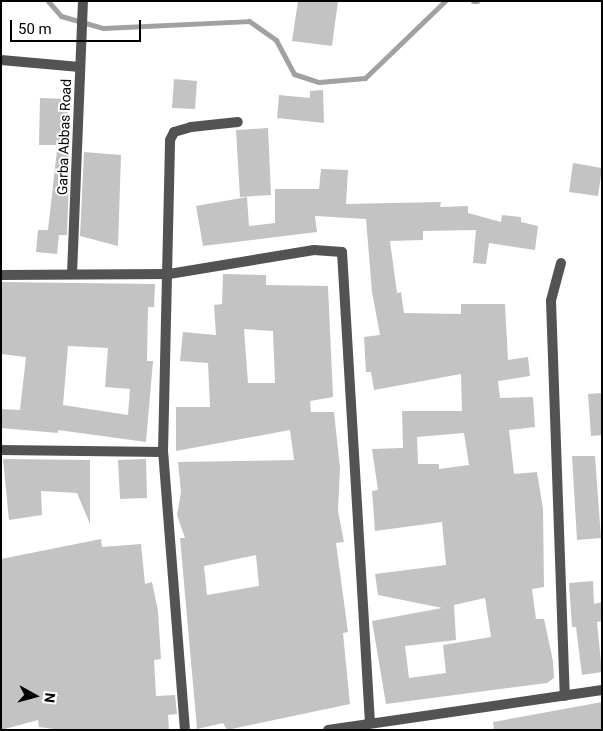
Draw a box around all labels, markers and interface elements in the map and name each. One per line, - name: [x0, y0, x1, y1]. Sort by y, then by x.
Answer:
- scale bar: [12, 10, 144, 42]
- text: 50 m: [18, 20, 52, 38]
- street label: Garba Abbas Road: [54, 79, 74, 195]
- north arrow: [10, 671, 60, 721]
- text: N: [41, 692, 58, 704]

